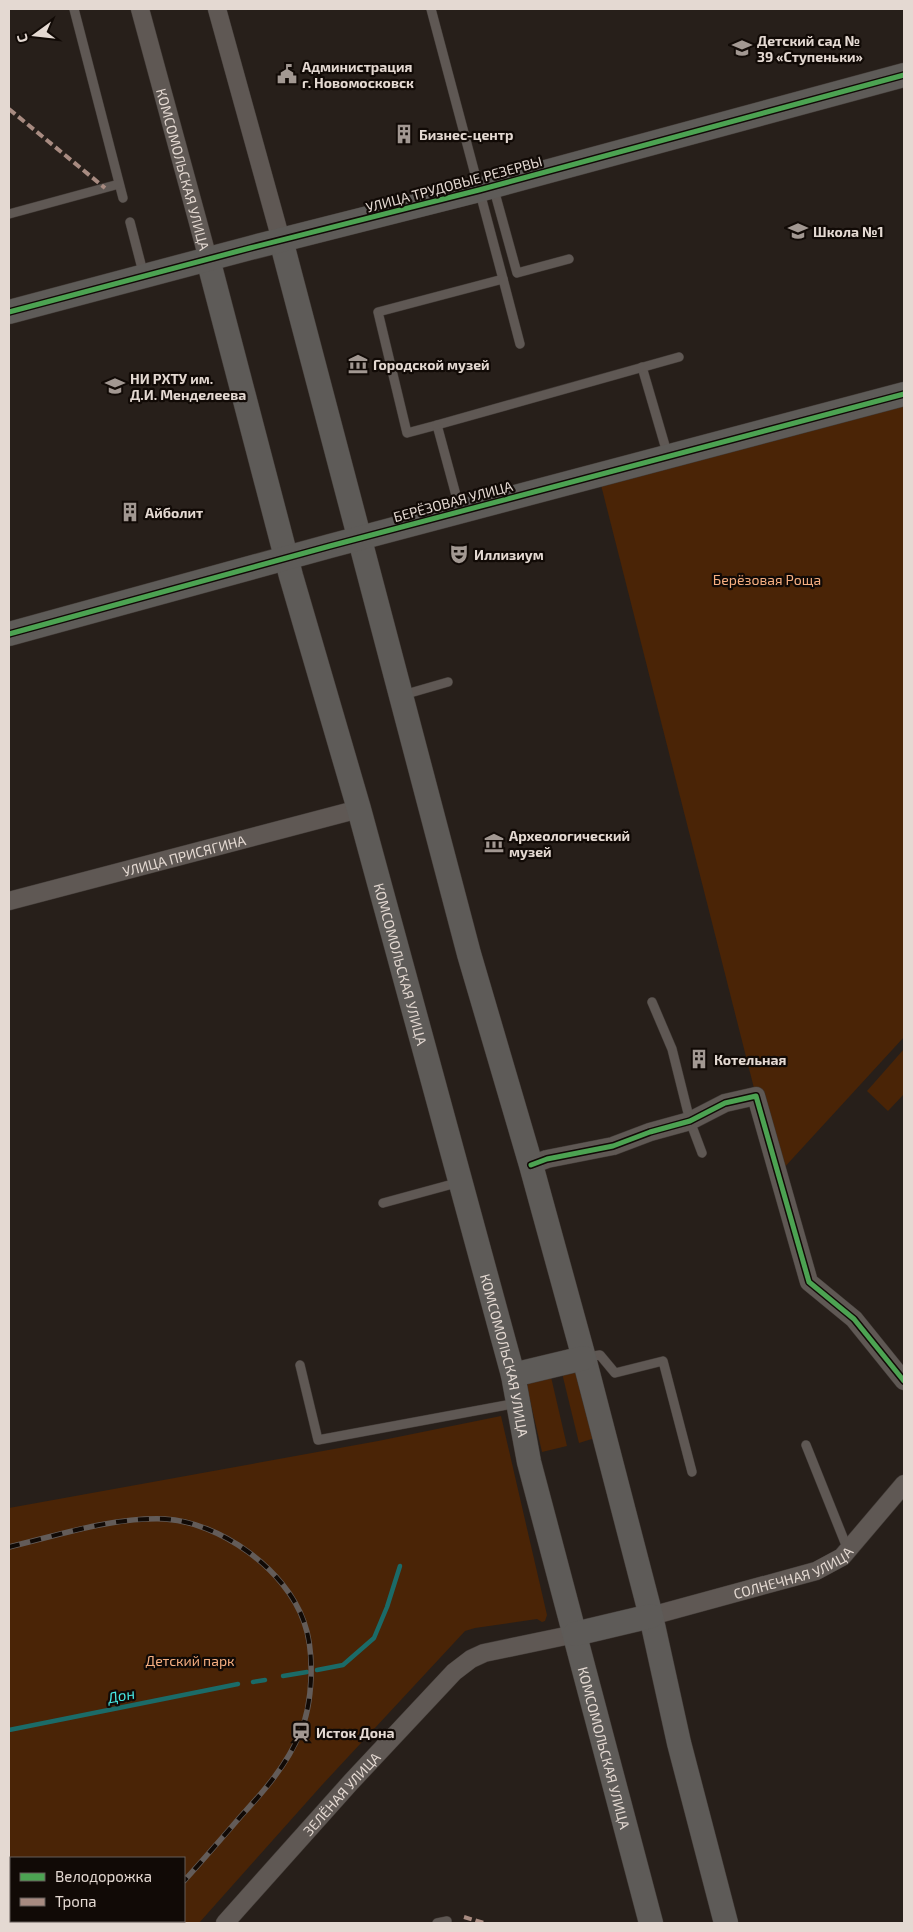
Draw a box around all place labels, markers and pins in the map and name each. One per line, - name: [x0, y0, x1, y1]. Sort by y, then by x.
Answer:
- place label: Детский сад № 39 «Ступеньки»: [757, 32, 863, 65]
- school or university icon: Детский сад № 39 «Ступеньки»: [731, 37, 753, 59]
- place label: Администрация г. Новомосковск: [302, 58, 414, 91]
- public building icon: Администрация г. Новомосковск: [276, 63, 298, 85]
- building icon: Бизнес-центр: [393, 123, 415, 145]
- place label: Бизнес-центр: [419, 126, 513, 143]
- school or university icon: Школа №1: [787, 220, 809, 242]
- place label: Школа №1: [813, 223, 884, 240]
- museum icon: Городской музей: [347, 353, 369, 375]
- place label: Городской музей: [373, 356, 490, 373]
- place label: НИ РХТУ им. Д.И. Менделеева: [130, 370, 246, 403]
- school or university icon: НИ РХТУ им. Д.И. Менделеева: [104, 375, 126, 397]
- building icon: Айболит: [119, 501, 141, 523]
- place label: Айболит: [145, 504, 203, 521]
- theatre icon: Иллизиум: [448, 543, 470, 565]
- place label: Иллизиум: [474, 546, 544, 563]
- place label: Археологический музей: [509, 827, 630, 860]
- museum icon: Археологический музей: [483, 832, 505, 854]
- building icon: Котельная: [688, 1048, 710, 1070]
- place label: Котельная: [714, 1051, 786, 1068]
- station icon: Исток Дона: [290, 1721, 312, 1743]
- place label: Исток Дона: [316, 1724, 395, 1741]

